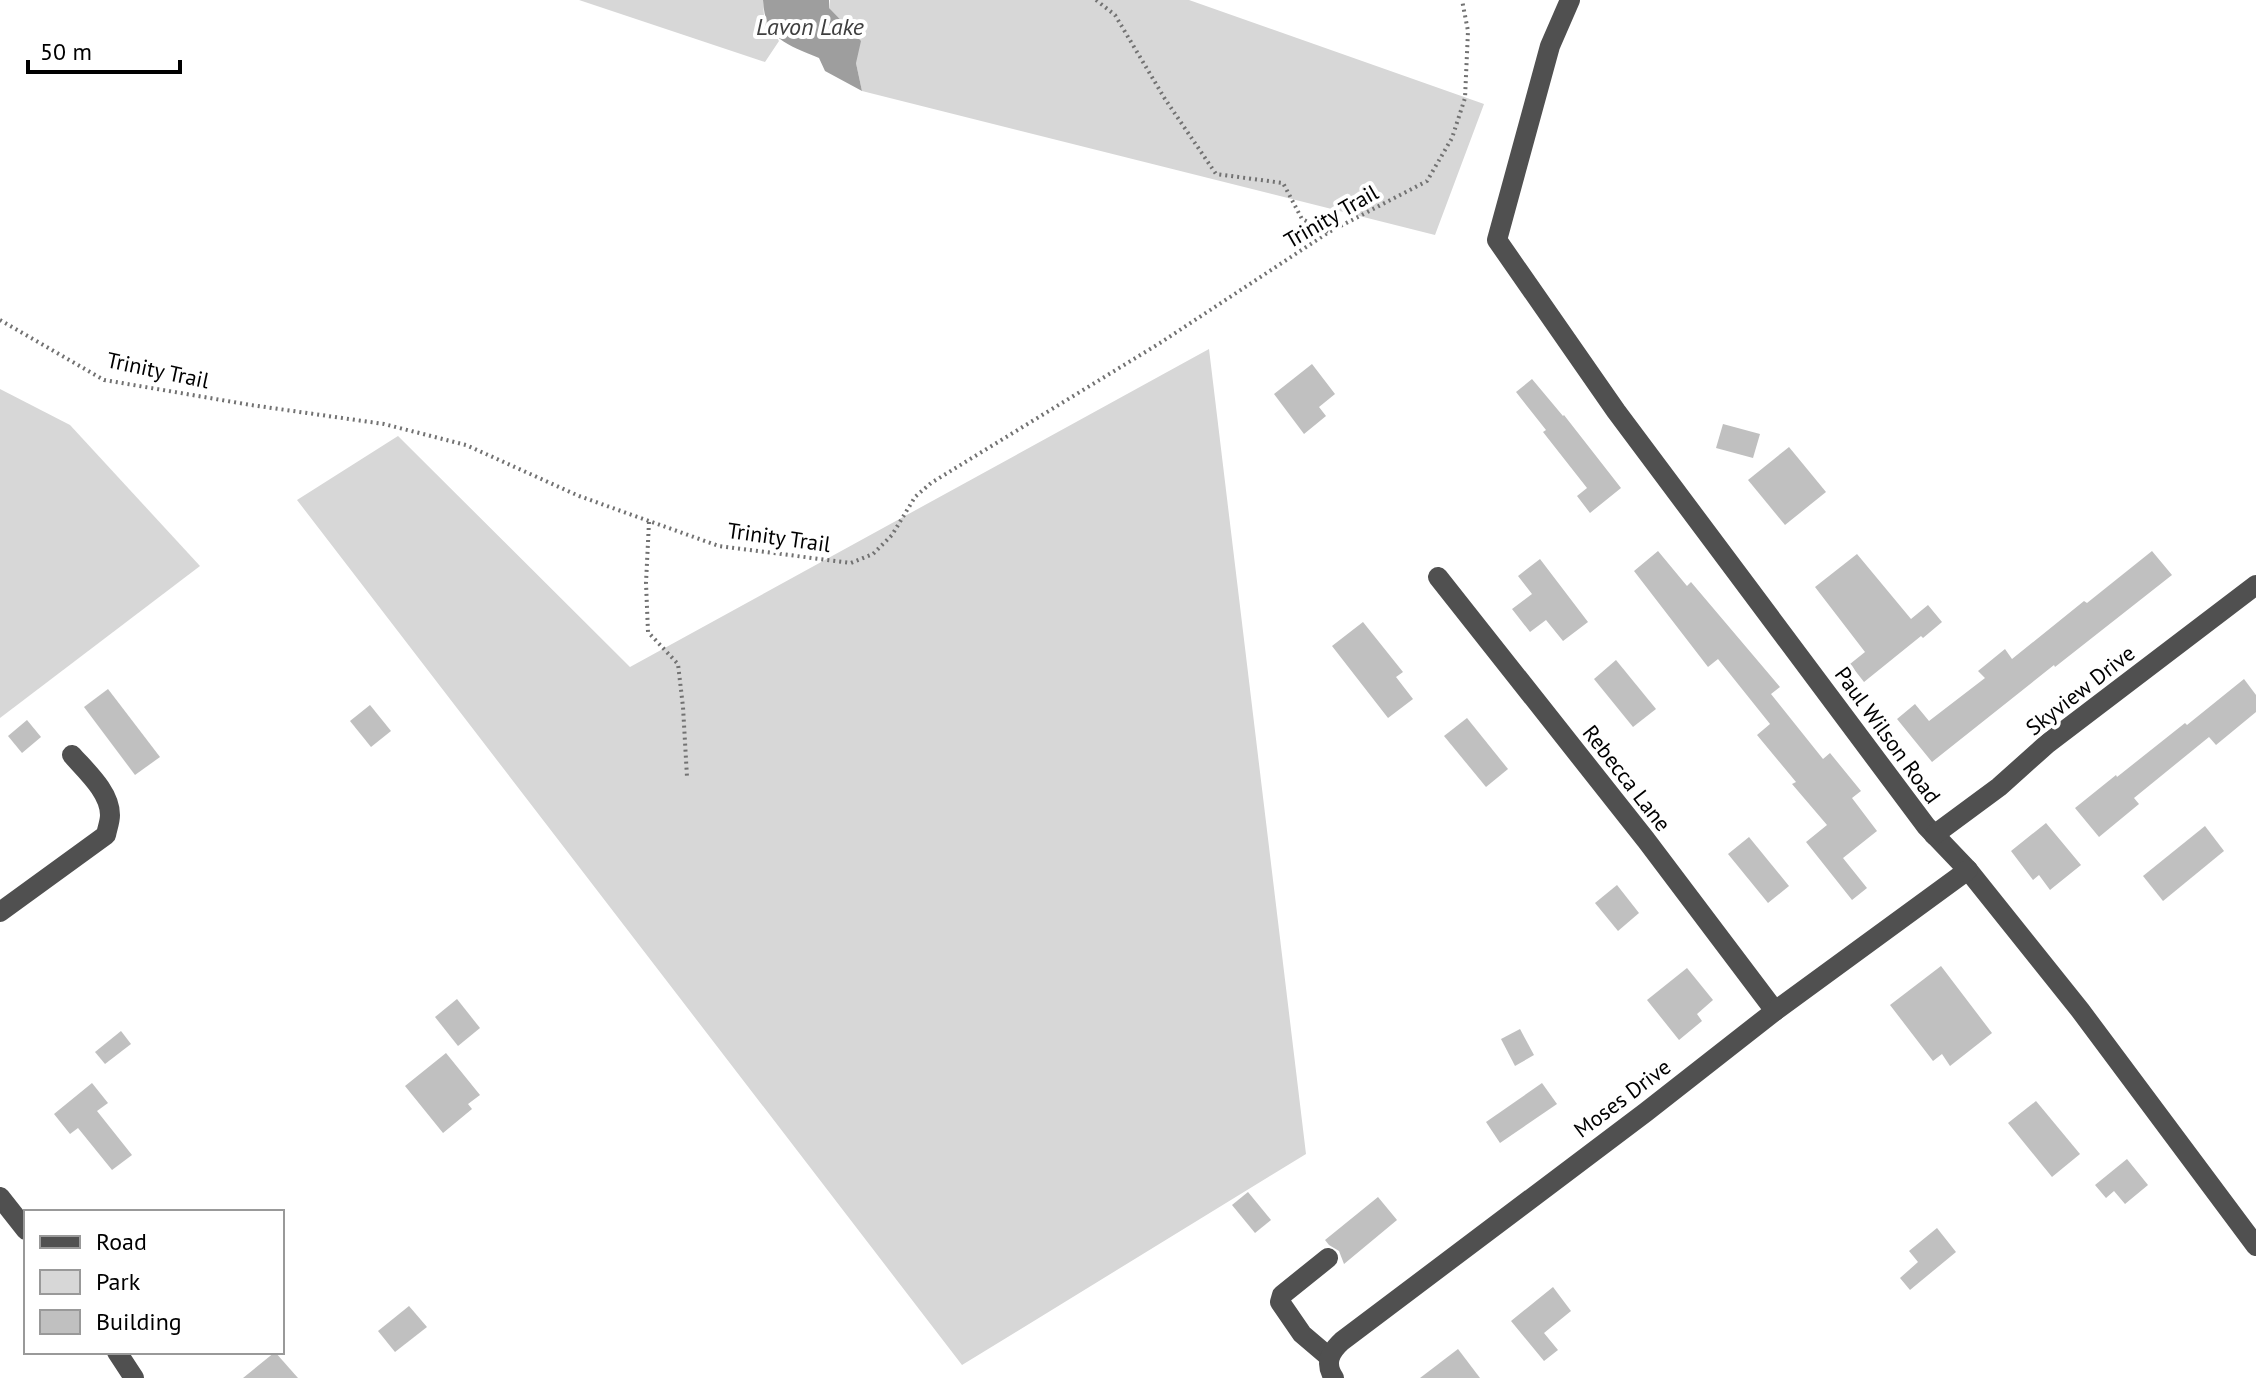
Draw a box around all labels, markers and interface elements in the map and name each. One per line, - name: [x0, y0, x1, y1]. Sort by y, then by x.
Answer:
- water label: Lavon Lake: [756, 11, 864, 42]
- scale bar: [28, 24, 180, 74]
- text: 50 m: [40, 36, 92, 67]
- street label: Trinity Trail: [1279, 178, 1383, 254]
- street label: Trinity Trail: [104, 346, 212, 395]
- street label: Trinity Trail: [726, 516, 833, 558]
- street label: Skyview Drive: [2020, 639, 2140, 741]
- street label: Paul Wilson Road: [1829, 661, 1947, 809]
- street label: Rebecca Lane: [1577, 719, 1677, 837]
- street label: Moses Drive: [1568, 1052, 1676, 1144]
- legend: [24, 1210, 284, 1354]
- text: Road: [96, 1226, 147, 1257]
- text: Park: [96, 1266, 141, 1297]
- text: Building: [96, 1306, 182, 1337]

